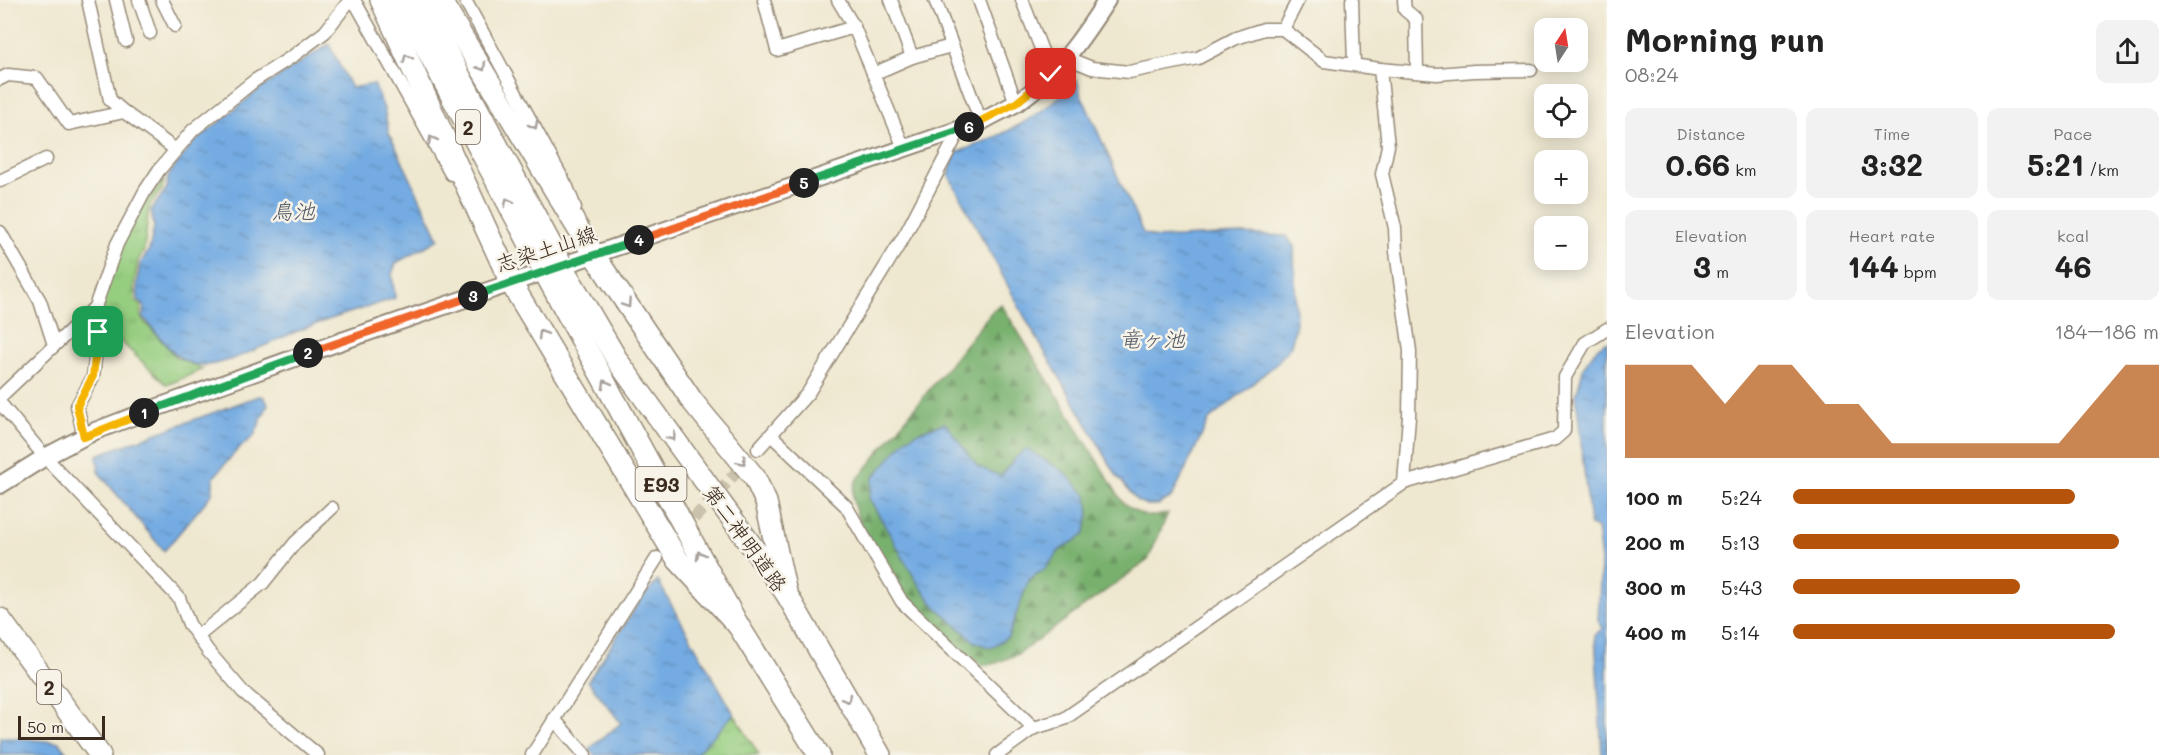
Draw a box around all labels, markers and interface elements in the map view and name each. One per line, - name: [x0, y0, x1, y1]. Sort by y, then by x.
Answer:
- text: Morning run: [1625, 17, 1825, 60]
- north arrow: [1534, 18, 1588, 72]
- map controls: [1534, 18, 1588, 270]
- button: share: [2096, 20, 2159, 83]
- pin: [1025, 48, 1076, 99]
- one-way arrow: [403, 53, 415, 64]
- icon: check: [1034, 57, 1067, 90]
- one-way arrow: [475, 61, 487, 71]
- text: 08:24: [1625, 61, 1679, 87]
- button: locate: [1534, 84, 1588, 138]
- road number: 2: [456, 110, 480, 144]
- pin: 6: [954, 112, 984, 142]
- text: 6: [964, 116, 974, 137]
- one-way arrow: [526, 119, 538, 130]
- text: Distance: [1677, 123, 1745, 144]
- text: Time: [1874, 123, 1910, 144]
- text: Pace: [2053, 123, 2093, 144]
- one-way arrow: [428, 136, 439, 146]
- text: 0.66: [1665, 144, 1730, 184]
- text: 3:32: [1861, 144, 1923, 184]
- text: 5:21: [2027, 144, 2084, 184]
- button: +: [1534, 150, 1588, 204]
- text: km: [1730, 159, 1757, 180]
- text: /km: [2084, 159, 2119, 180]
- pin: 5: [789, 168, 819, 198]
- text: 5: [799, 172, 809, 193]
- water label: 鳥池: [271, 196, 316, 225]
- one-way arrow: [504, 198, 515, 208]
- button: −: [1534, 216, 1588, 270]
- street label: 志染土山線: [492, 219, 600, 277]
- pin: 4: [624, 225, 654, 255]
- text: Elevation: [1675, 225, 1747, 246]
- text: Heart rate: [1849, 225, 1935, 246]
- text: kcal: [2057, 225, 2089, 246]
- text: 4: [634, 229, 644, 250]
- text: 3: [1693, 246, 1711, 286]
- text: 144: [1847, 246, 1899, 286]
- text: 46: [2054, 246, 2092, 286]
- text: m: [1711, 261, 1729, 282]
- text: bpm: [1899, 261, 1937, 282]
- pin: 3: [458, 281, 488, 311]
- text: 3: [468, 285, 478, 306]
- one-way arrow: [620, 297, 631, 308]
- pin: [72, 306, 123, 357]
- icon: arrive: [81, 315, 114, 348]
- text: Elevation: [1625, 318, 1715, 344]
- text: 184–186 m: [2054, 318, 2159, 344]
- water label: 竜ヶ池: [1119, 324, 1186, 353]
- one-way arrow: [537, 330, 549, 340]
- pin: 2: [293, 338, 323, 368]
- text: 2: [304, 342, 312, 363]
- one-way arrow: [602, 380, 613, 390]
- pin: 1: [129, 398, 159, 428]
- text: 1: [140, 402, 148, 423]
- one-way arrow: [665, 431, 676, 442]
- one-way arrow: [734, 454, 745, 465]
- road number: E93: [636, 467, 686, 501]
- street label: 第二神明道路: [698, 479, 794, 597]
- text: 100 m: [1625, 484, 1683, 510]
- text: 5:24: [1721, 484, 1762, 510]
- text: 200 m: [1625, 529, 1685, 555]
- text: 5:13: [1721, 529, 1760, 555]
- one-way arrow: [696, 551, 707, 561]
- text: 300 m: [1625, 574, 1686, 600]
- text: 5:43: [1721, 574, 1762, 600]
- text: 400 m: [1625, 619, 1686, 645]
- text: 5:14: [1721, 619, 1760, 645]
- road number: 2: [37, 670, 61, 704]
- one-way arrow: [840, 692, 851, 703]
- scale bar: [18, 713, 105, 740]
- text: 50 m: [27, 716, 64, 737]

